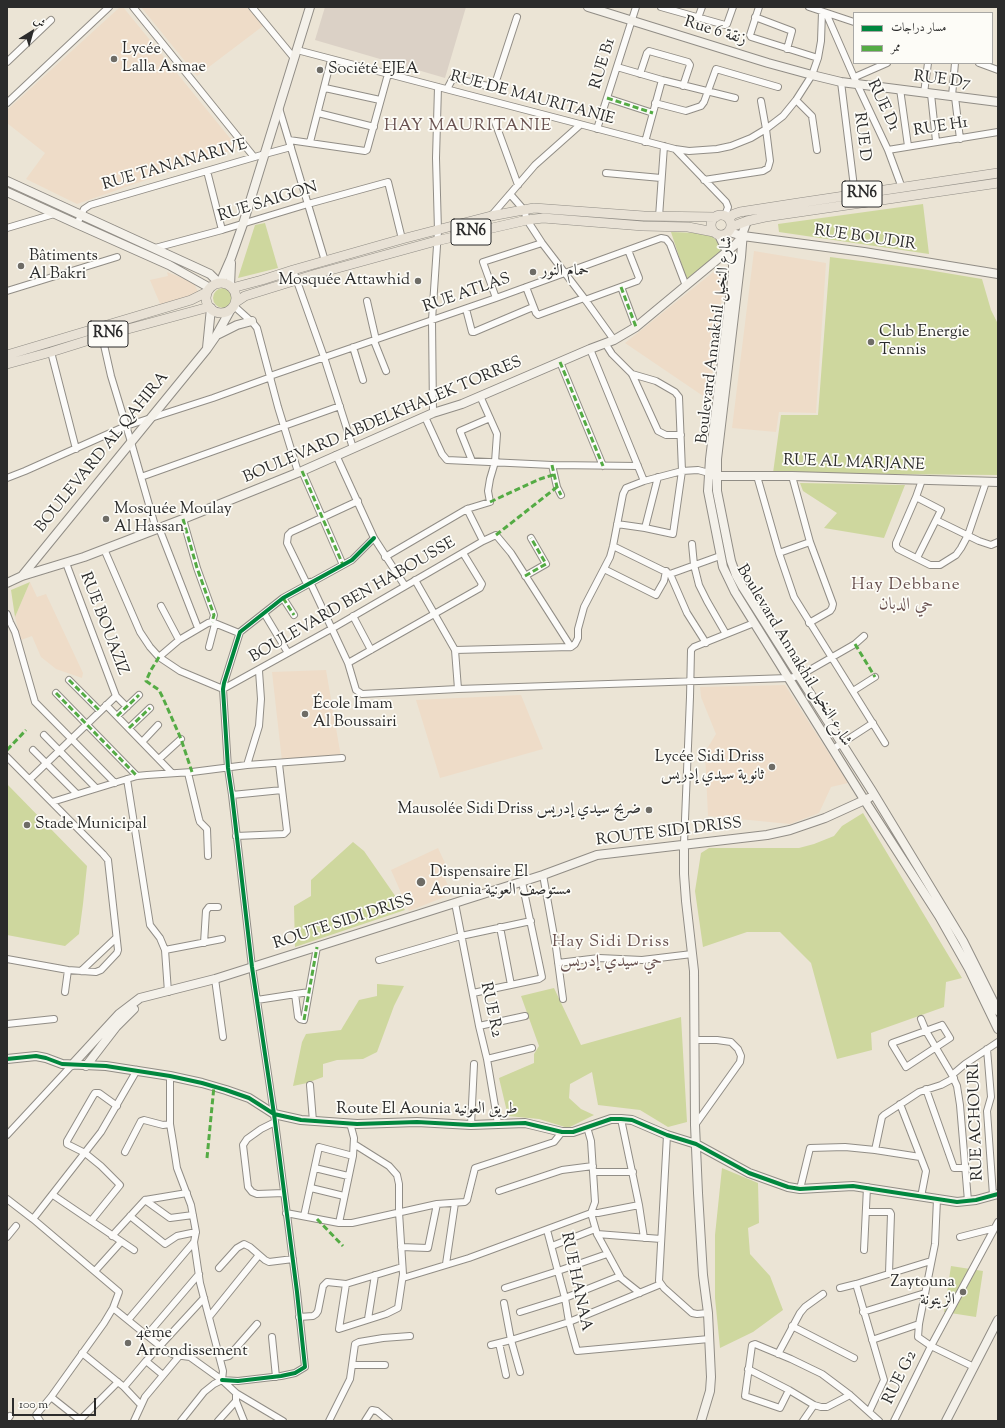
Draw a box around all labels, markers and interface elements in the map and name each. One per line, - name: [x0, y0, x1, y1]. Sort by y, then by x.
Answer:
- north arrow: [12, 12, 52, 52]
- legend: [853, 12, 993, 64]
- text: ش: [30, 13, 48, 32]
- street label: Rue 6 زنقة: [682, 13, 748, 51]
- text: مسار دراجات: [891, 19, 947, 37]
- street label: RUE B1: [587, 36, 621, 92]
- text: ممر: [891, 39, 901, 57]
- place label: Lycée Lalla Asmae: [122, 40, 206, 78]
- marker: Lycée Lalla Asmae: [109, 54, 119, 64]
- place label: Société EJEA: [328, 60, 419, 80]
- marker: Société EJEA: [315, 65, 325, 75]
- street label: RUE DE MAURITANIE: [448, 68, 616, 130]
- street label: RUE D7: [912, 68, 972, 94]
- street label: RUE D1: [862, 77, 902, 135]
- street label: RUE D: [848, 111, 874, 163]
- street label: RUE H1: [912, 114, 970, 142]
- district label: HAY MAURITANIE: [384, 117, 552, 137]
- street label: RUE TANANARIVE: [100, 136, 250, 196]
- street label: RUE SAIGON: [216, 179, 320, 227]
- road number: RN6: [842, 181, 882, 207]
- road number: RN6: [451, 219, 491, 245]
- street label: RUE BOUDIR: [813, 222, 917, 256]
- street label: Boulevard Annakhil شارع النخيل: [694, 235, 738, 445]
- place label: Bâtiments Al Bakri: [29, 247, 98, 285]
- marker: Bâtiments Al Bakri: [16, 261, 26, 271]
- place label: حمام النور: [541, 262, 589, 282]
- marker: حمام النور: [528, 267, 538, 277]
- street label: RUE ATLAS: [421, 270, 513, 318]
- place label: Mosquée Attawhid: [278, 271, 410, 291]
- marker: Mosquée Attawhid: [413, 276, 423, 286]
- road number: RN6: [88, 321, 128, 347]
- place label: Club Energie Tennis: [879, 323, 970, 361]
- marker: Club Energie Tennis: [866, 337, 876, 347]
- street label: BOULEVARD ABDELKHALEK TORRES: [241, 353, 525, 489]
- street label: BOULEVARD AL QAHIRA: [32, 369, 174, 537]
- street label: RUE AL MARJANE: [783, 452, 925, 476]
- place label: Mosquée Moulay Al Hassan: [114, 500, 232, 538]
- marker: Mosquée Moulay Al Hassan: [101, 514, 111, 524]
- street label: BOULEVARD BEN HABOUSSE: [247, 534, 459, 668]
- street label: Boulevard Annakhil شارع النخيل: [731, 562, 855, 750]
- street label: RUE BOUAZIZ: [75, 570, 131, 678]
- district label: Hay Debbane حي الدبان: [851, 576, 961, 616]
- place label: École Imam Al Boussairi: [313, 695, 397, 733]
- marker: École Imam Al Boussairi: [300, 709, 310, 719]
- place label: Lycée Sidi Driss ثانوية سيدي إدريس: [655, 748, 764, 786]
- marker: Lycée Sidi Driss ثانوية سيدي إدريس: [767, 762, 777, 772]
- place label: Mausolée Sidi Driss ضريح سيدي إدريس: [398, 800, 641, 820]
- marker: Mausolée Sidi Driss ضريح سيدي إدريس: [644, 805, 654, 815]
- place label: Stade Municipal: [35, 815, 147, 835]
- street label: ROUTE SIDI DRISS: [595, 815, 743, 851]
- marker: Stade Municipal: [22, 820, 32, 830]
- place label: Dispensaire El Aounia مستوصف العونية: [430, 863, 571, 901]
- marker: Dispensaire El Aounia مستوصف العونية: [415, 876, 427, 888]
- street label: ROUTE SIDI DRISS: [271, 891, 417, 955]
- district label: Hay Sidi Driss حي سيدي إدريس: [552, 933, 670, 973]
- street label: RUE R2: [475, 981, 505, 1039]
- street label: RUE ACHOURI: [965, 1063, 989, 1181]
- street label: Route El Aounia طريق العونية: [336, 1100, 518, 1120]
- street label: RUE HANAA: [555, 1231, 595, 1333]
- place label: Zaytouna الزيتونة: [891, 1273, 955, 1311]
- marker: Zaytouna الزيتونة: [958, 1287, 968, 1297]
- place label: 4ème Arrondissement: [136, 1324, 248, 1362]
- marker: 4ème Arrondissement: [123, 1338, 133, 1348]
- street label: RUE G2: [880, 1348, 922, 1408]
- scale bar: [14, 1390, 98, 1416]
- text: 100 m: [19, 1396, 48, 1414]

